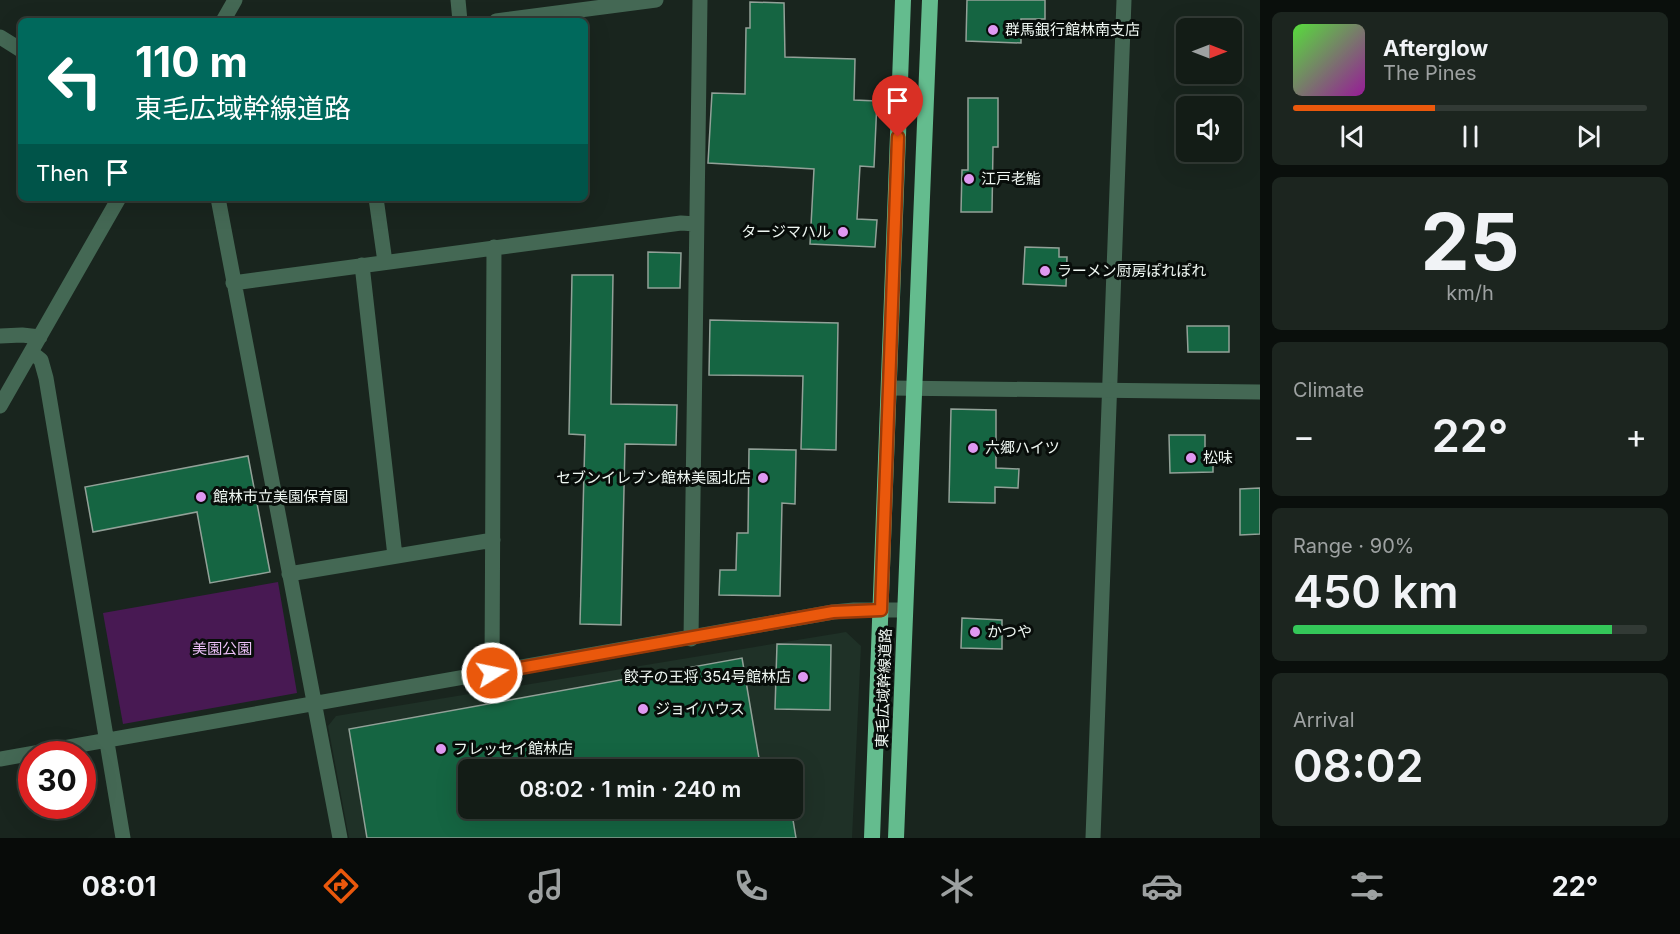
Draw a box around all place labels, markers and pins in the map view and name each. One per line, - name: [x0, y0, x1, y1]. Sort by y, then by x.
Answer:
- place label: 群馬銀行館林南支店: [1005, 20, 1140, 39]
- marker: 群馬銀行館林南支店: [986, 23, 1000, 37]
- pin: [872, 75, 923, 137]
- place label: 江戸老鮨: [981, 169, 1041, 188]
- marker: 江戸老鮨: [962, 172, 976, 186]
- place label: タージマハル: [741, 222, 831, 241]
- marker: タージマハル: [836, 225, 850, 239]
- place label: ラーメン厨房ぽれぽれ: [1057, 261, 1206, 280]
- marker: ラーメン厨房ぽれぽれ: [1038, 264, 1052, 278]
- place label: 六郷ハイツ: [985, 438, 1060, 457]
- marker: 六郷ハイツ: [966, 441, 980, 455]
- place label: 松味: [1203, 448, 1233, 467]
- marker: 松味: [1184, 451, 1198, 465]
- place label: セブンイレブン館林美園北店: [556, 468, 751, 487]
- marker: セブンイレブン館林美園北店: [756, 471, 770, 485]
- place label: 館林市立美園保育園: [213, 487, 348, 506]
- marker: 館林市立美園保育園: [194, 490, 208, 504]
- place label: かつや: [987, 622, 1032, 641]
- marker: かつや: [968, 625, 982, 639]
- place label: 餃子の王将 354号館林店: [624, 667, 791, 686]
- marker: 餃子の王将 354号館林店: [796, 670, 810, 684]
- place label: ジョイハウス: [655, 699, 745, 718]
- marker: ジョイハウス: [636, 702, 650, 716]
- place label: フレッセイ館林店: [453, 739, 573, 758]
- marker: フレッセイ館林店: [434, 742, 448, 756]

